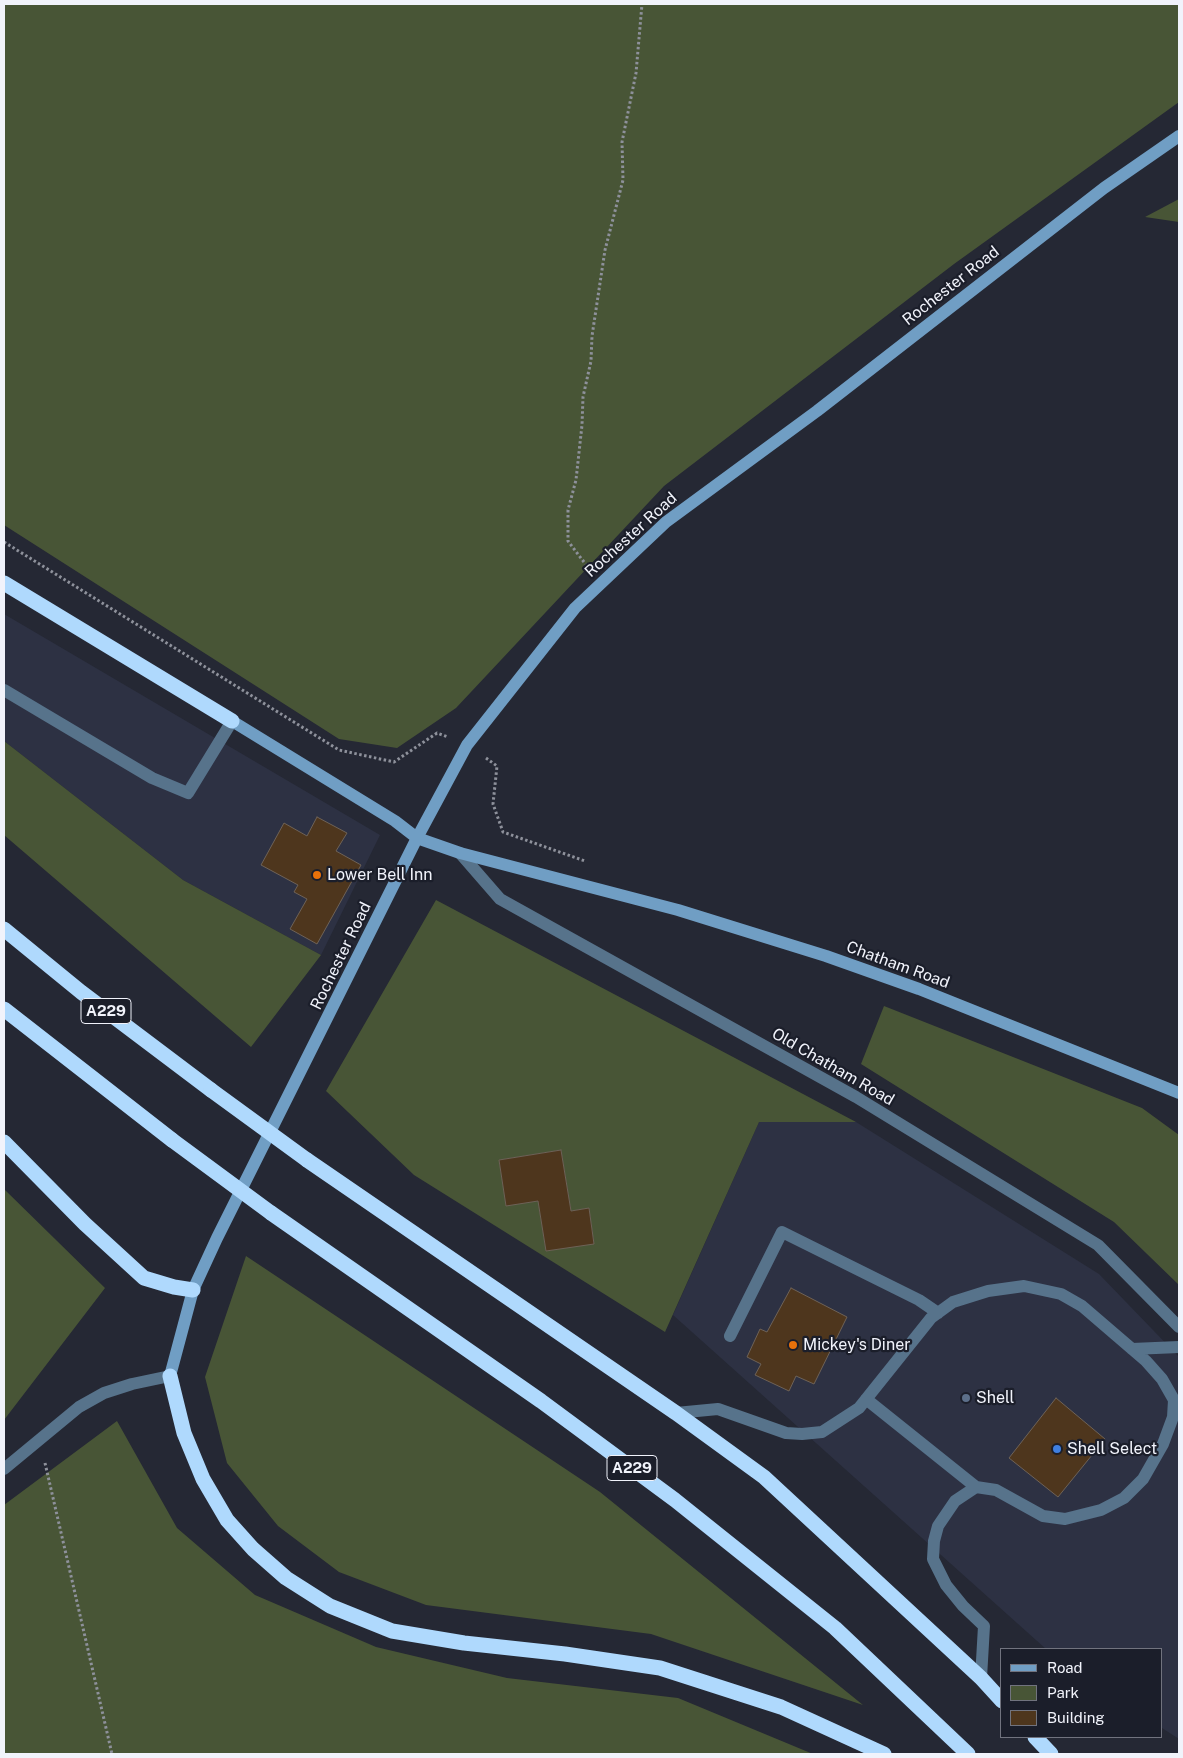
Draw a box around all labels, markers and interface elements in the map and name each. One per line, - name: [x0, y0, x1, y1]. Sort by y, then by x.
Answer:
- street label: Rochester Road: [899, 242, 1003, 330]
- street label: Rochester Road: [581, 489, 681, 581]
- place label: Lower Bell Inn: [327, 865, 433, 885]
- marker: Lower Bell Inn: [311, 869, 323, 881]
- street label: Rochester Road: [307, 899, 375, 1013]
- street label: Chatham Road: [844, 937, 952, 993]
- road number: A229: [81, 998, 131, 1024]
- street label: Old Chatham Road: [768, 1024, 898, 1110]
- place label: Mickey's Diner: [803, 1335, 910, 1355]
- marker: Mickey's Diner: [787, 1339, 799, 1351]
- place label: Shell: [976, 1388, 1014, 1408]
- marker: Shell: [960, 1392, 972, 1404]
- place label: Shell Select: [1067, 1439, 1157, 1459]
- marker: Shell Select: [1051, 1443, 1063, 1455]
- road number: A229: [607, 1456, 657, 1480]
- legend: [1000, 1648, 1163, 1738]
- text: Road: [1047, 1659, 1083, 1676]
- text: Park: [1047, 1684, 1079, 1701]
- text: Building: [1047, 1709, 1105, 1726]

